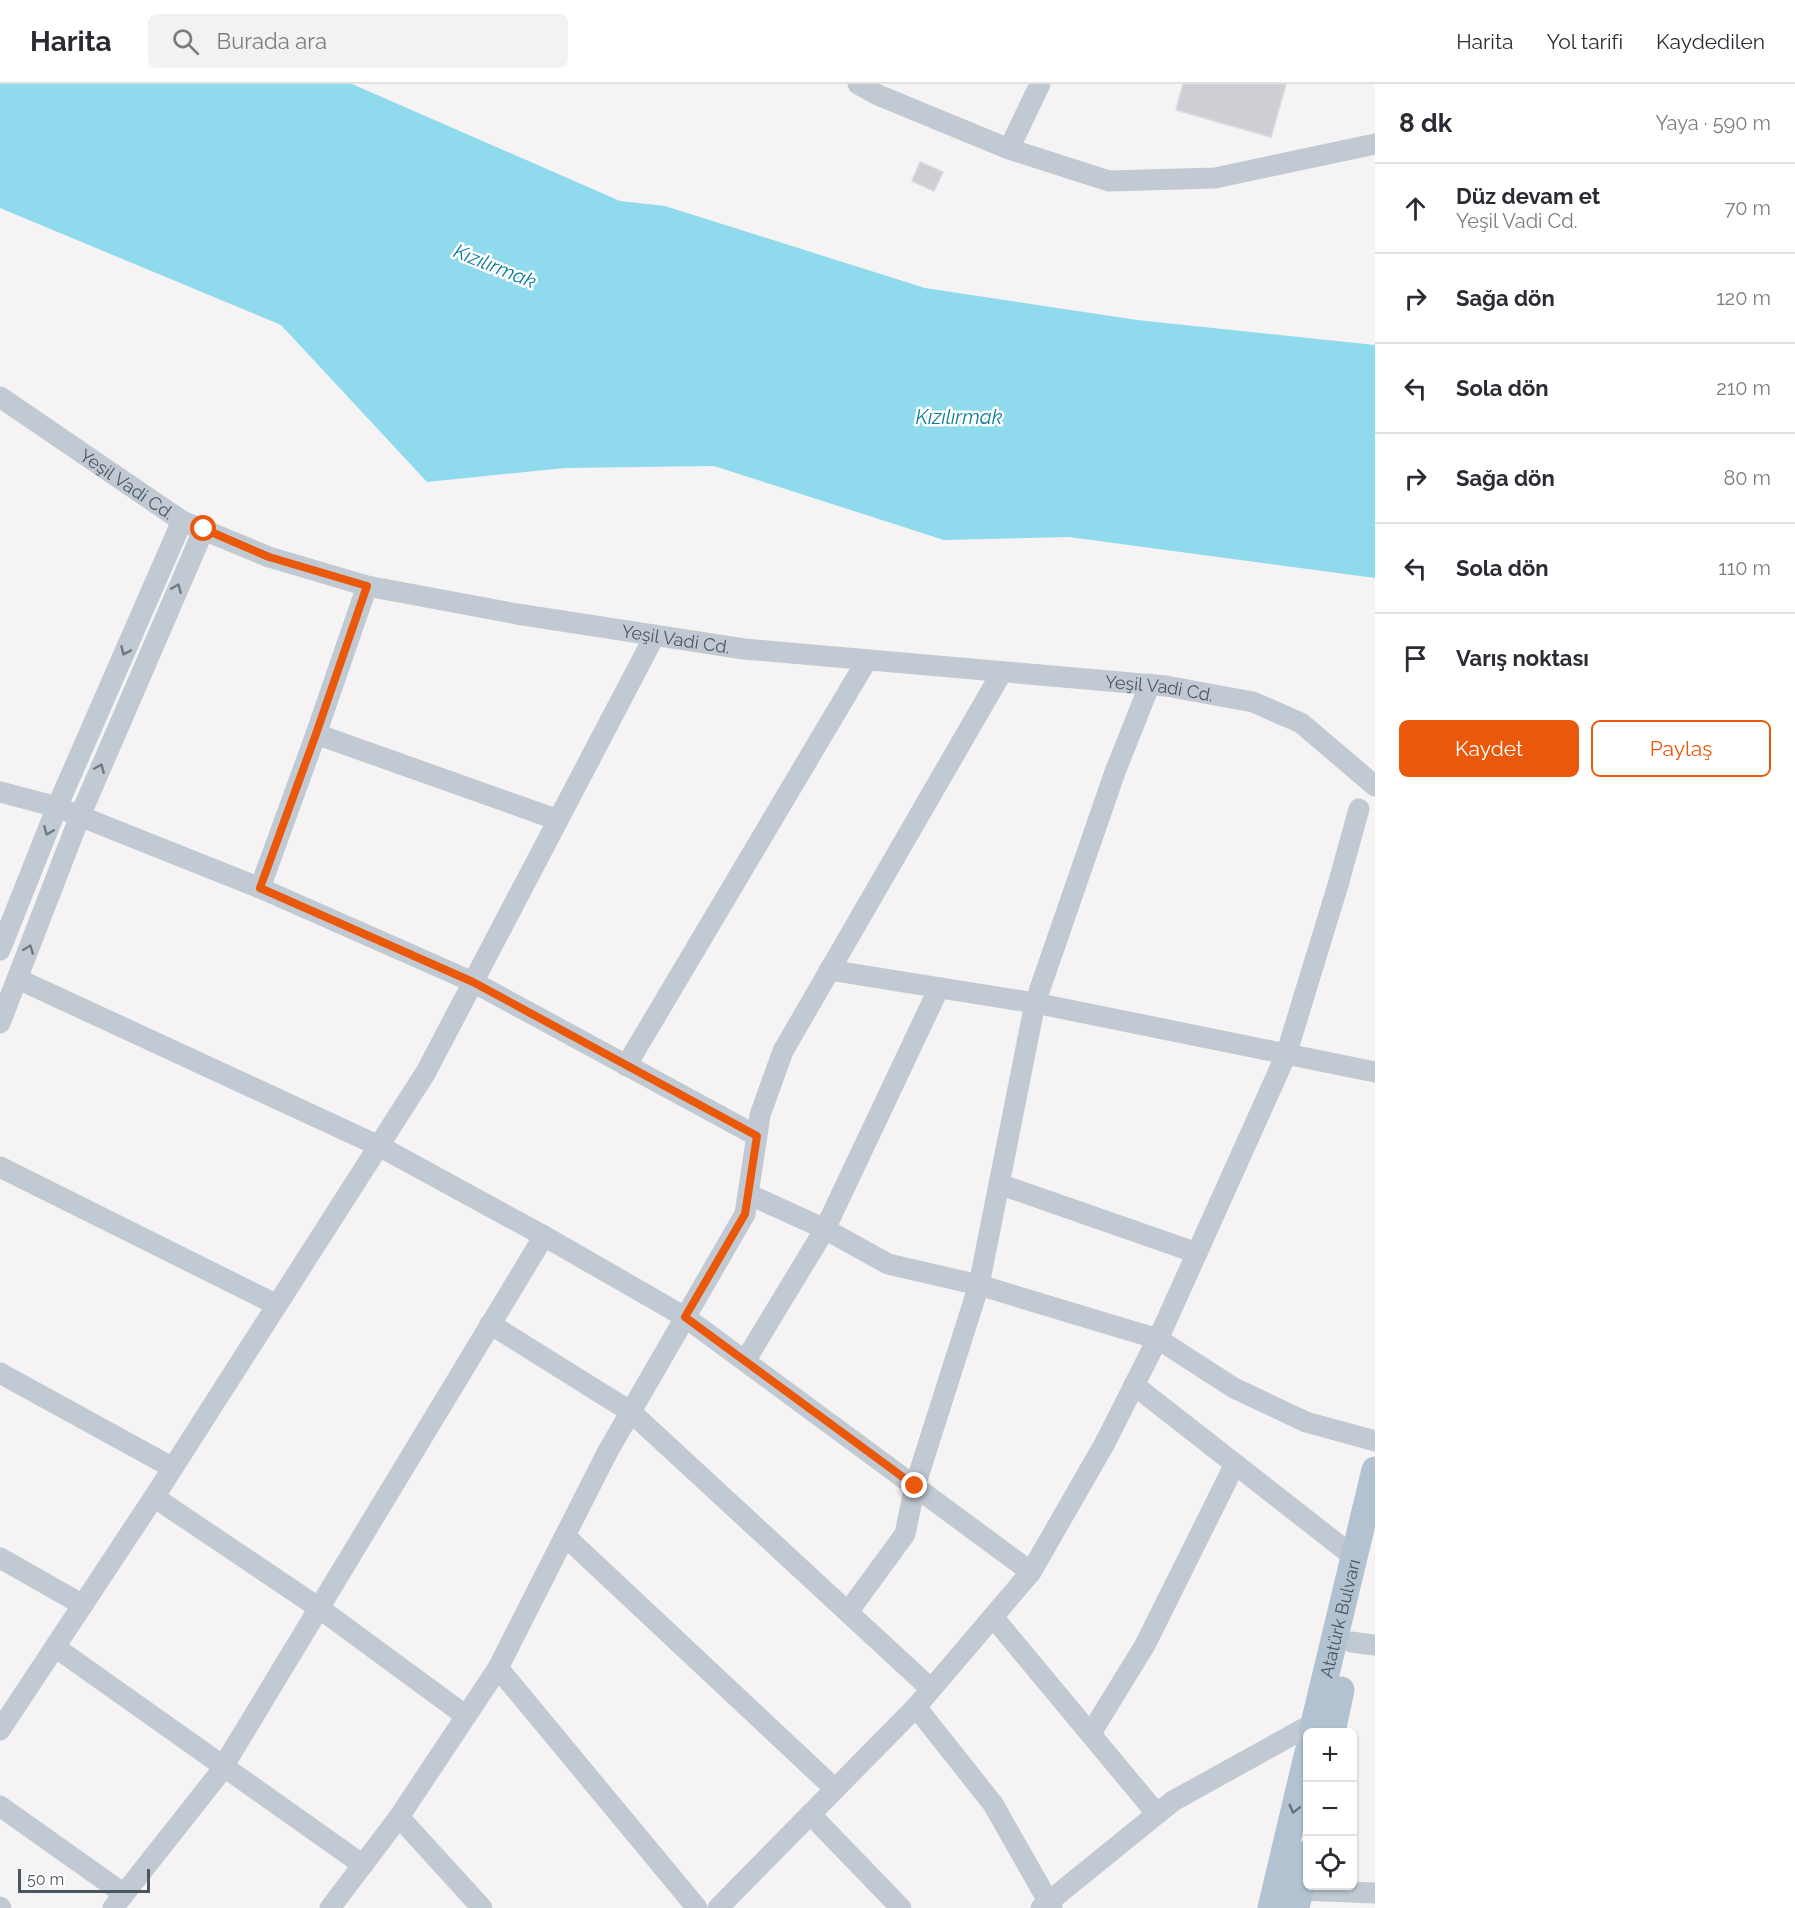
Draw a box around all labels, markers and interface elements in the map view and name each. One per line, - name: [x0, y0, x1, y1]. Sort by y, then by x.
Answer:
- search box: [148, 14, 568, 68]
- text: Harita: [30, 25, 112, 58]
- icon: search: [169, 25, 202, 58]
- text: Burada ara: [217, 28, 327, 54]
- text: Harita: [1456, 29, 1513, 54]
- text: Yol tarifi: [1546, 29, 1623, 54]
- text: Kaydedilen: [1656, 29, 1765, 54]
- text: 8 dk: [1399, 108, 1452, 138]
- text: Yaya · 590 m: [1655, 111, 1771, 135]
- text: Düz devam et: [1456, 183, 1600, 209]
- icon: ahead: [1399, 192, 1432, 225]
- text: 70 m: [1725, 196, 1771, 220]
- text: Yeşil Vadi Cd.: [1456, 209, 1577, 233]
- water label: Kızılırmak: [450, 239, 540, 293]
- icon: right: [1399, 282, 1432, 315]
- text: Sağa dön: [1456, 285, 1555, 311]
- text: 120 m: [1716, 286, 1771, 310]
- icon: left: [1399, 372, 1432, 405]
- text: Sola dön: [1456, 375, 1549, 401]
- text: 210 m: [1716, 376, 1771, 400]
- water label: Kızılırmak: [916, 405, 1003, 429]
- street label: Yeşil Vadi Cd.: [76, 444, 178, 523]
- icon: right: [1399, 462, 1432, 495]
- text: Sağa dön: [1456, 465, 1555, 491]
- text: 80 m: [1723, 466, 1771, 490]
- route start: [190, 515, 216, 541]
- icon: left: [1399, 552, 1432, 585]
- text: Sola dön: [1456, 555, 1549, 581]
- text: 110 m: [1718, 556, 1771, 580]
- one-way arrow: [170, 584, 182, 595]
- street label: Yeşil Vadi Cd.: [620, 620, 732, 657]
- icon: arrive: [1399, 642, 1432, 675]
- one-way arrow: [120, 645, 132, 656]
- text: Varış noktası: [1456, 645, 1589, 671]
- street label: Yeşil Vadi Cd.: [1104, 670, 1215, 705]
- button: Kaydet: [1399, 720, 1579, 777]
- button: Paylaş: [1591, 720, 1771, 777]
- one-way arrow: [93, 763, 105, 774]
- one-way arrow: [42, 825, 55, 835]
- one-way arrow: [22, 944, 34, 955]
- route end: [901, 1472, 927, 1498]
- street label: Atatürk Bulvarı: [1315, 1557, 1364, 1680]
- map controls: [1303, 1728, 1357, 1890]
- button: +: [1303, 1728, 1357, 1782]
- button: −: [1303, 1782, 1357, 1836]
- one-way arrow: [1288, 1804, 1301, 1814]
- button: locate: [1303, 1836, 1357, 1890]
- scale bar: [18, 1866, 150, 1894]
- text: 50 m: [27, 1870, 64, 1889]

